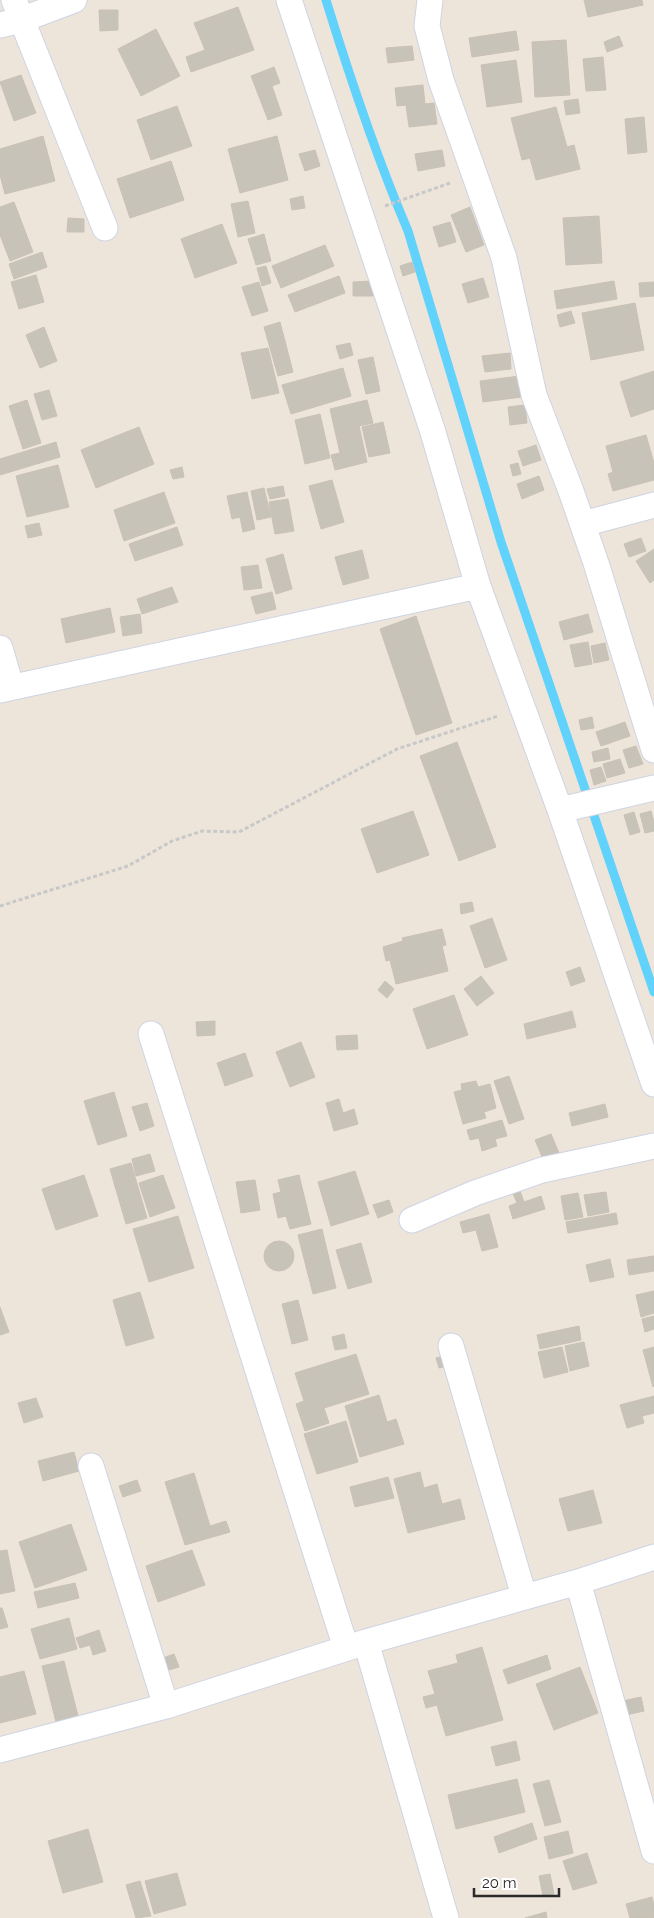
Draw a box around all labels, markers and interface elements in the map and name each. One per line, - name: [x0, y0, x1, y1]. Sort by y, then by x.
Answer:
- scale bar: [474, 1866, 559, 1898]
- text: 20 m: [482, 1874, 517, 1892]

